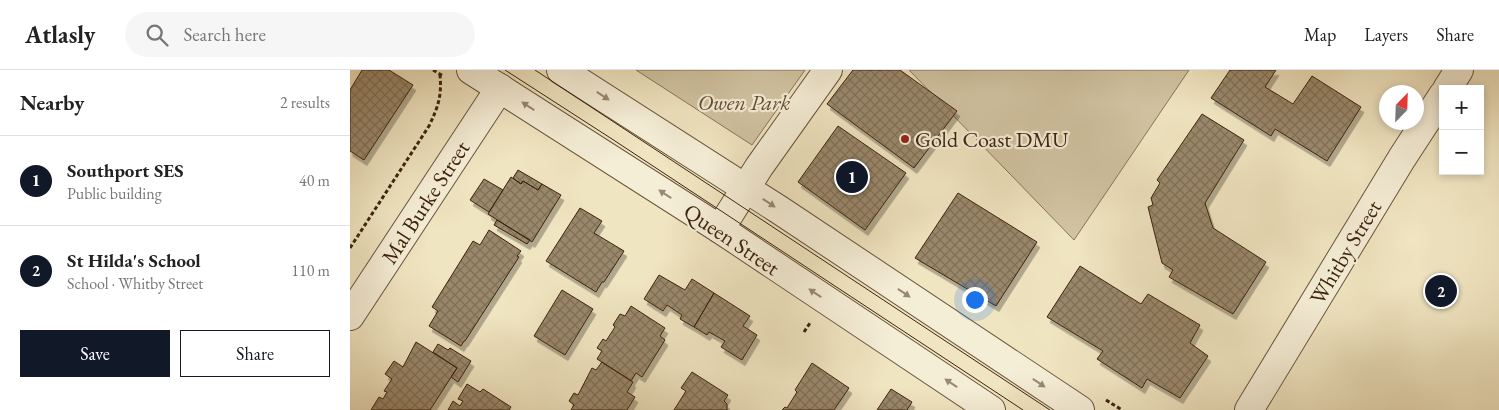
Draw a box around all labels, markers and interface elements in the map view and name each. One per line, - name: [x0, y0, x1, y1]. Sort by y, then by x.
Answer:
- search box: [125, 12, 475, 57]
- text: Atlasly: [25, 19, 95, 50]
- icon: search: [143, 21, 171, 49]
- text: Search here: [183, 22, 266, 47]
- text: Map: [1304, 23, 1336, 46]
- text: Layers: [1364, 23, 1408, 46]
- text: Share: [1436, 23, 1474, 46]
- north arrow: [1379, 85, 1424, 130]
- map controls: [1439, 85, 1484, 175]
- button: +: [1439, 85, 1484, 130]
- park label: Owen Park: [698, 88, 790, 117]
- text: Nearby: [20, 89, 84, 116]
- text: 2 results: [280, 92, 330, 113]
- one-way arrow: [596, 92, 609, 101]
- one-way arrow: [522, 101, 535, 111]
- place label: Gold Coast DMU: [915, 125, 1069, 154]
- button: −: [1439, 130, 1484, 175]
- marker: Gold Coast DMU: [899, 133, 911, 145]
- street label: Mal Burke Street: [375, 135, 476, 269]
- text: Southport SES: [67, 158, 184, 183]
- pin: 1: [836, 158, 868, 196]
- text: 1: [32, 170, 40, 191]
- text: 40 m: [299, 170, 330, 191]
- text: Public building: [67, 183, 162, 204]
- one-way arrow: [658, 189, 671, 199]
- street label: Whitby Street: [1303, 195, 1388, 310]
- street label: Queen Street: [678, 197, 785, 282]
- one-way arrow: [762, 198, 775, 208]
- text: St Hilda's School: [67, 248, 201, 273]
- text: 2: [32, 260, 40, 281]
- text: 110 m: [291, 260, 330, 281]
- pin: 2: [1425, 272, 1457, 310]
- text: School · Whitby Street: [67, 273, 203, 294]
- your location: [962, 287, 988, 313]
- one-way arrow: [897, 288, 911, 298]
- one-way arrow: [808, 289, 822, 298]
- button: Save: [20, 330, 170, 377]
- button: Share: [180, 330, 330, 377]
- one-way arrow: [944, 378, 957, 388]
- one-way arrow: [1033, 378, 1046, 388]

